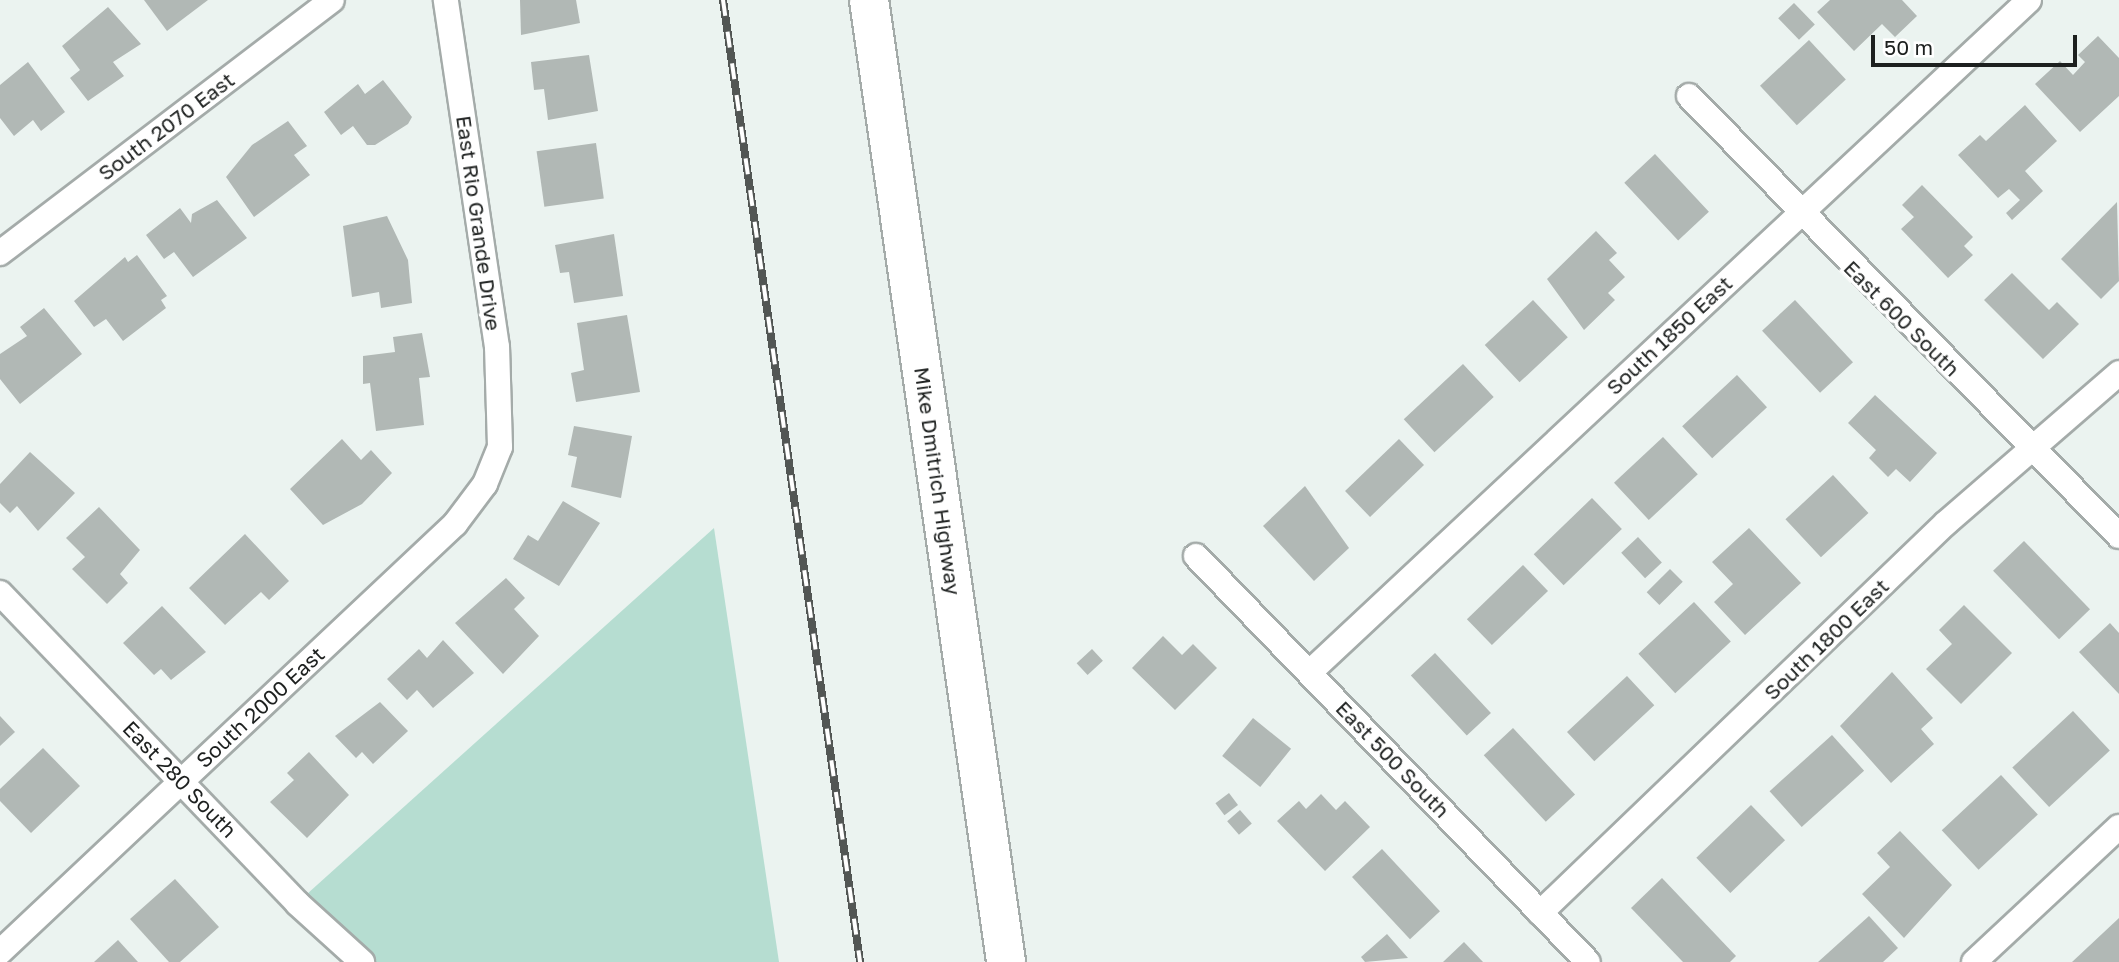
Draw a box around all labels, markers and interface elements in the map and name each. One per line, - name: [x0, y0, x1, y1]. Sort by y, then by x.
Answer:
- scale bar: [1874, 21, 2080, 65]
- text: 50 m: [1884, 34, 1933, 60]
- street label: South 2070 East: [93, 67, 239, 185]
- street label: East Rio Grande Drive: [451, 114, 507, 332]
- street label: East 600 South: [1839, 255, 1965, 381]
- street label: South 1850 East: [1601, 270, 1737, 400]
- street label: Mike Dmitrich Highway: [909, 365, 967, 597]
- street label: South 1800 East: [1758, 573, 1894, 705]
- street label: South 2000 East: [191, 641, 329, 773]
- street label: East 500 South: [1331, 695, 1455, 823]
- street label: East 280 South: [118, 715, 242, 843]

